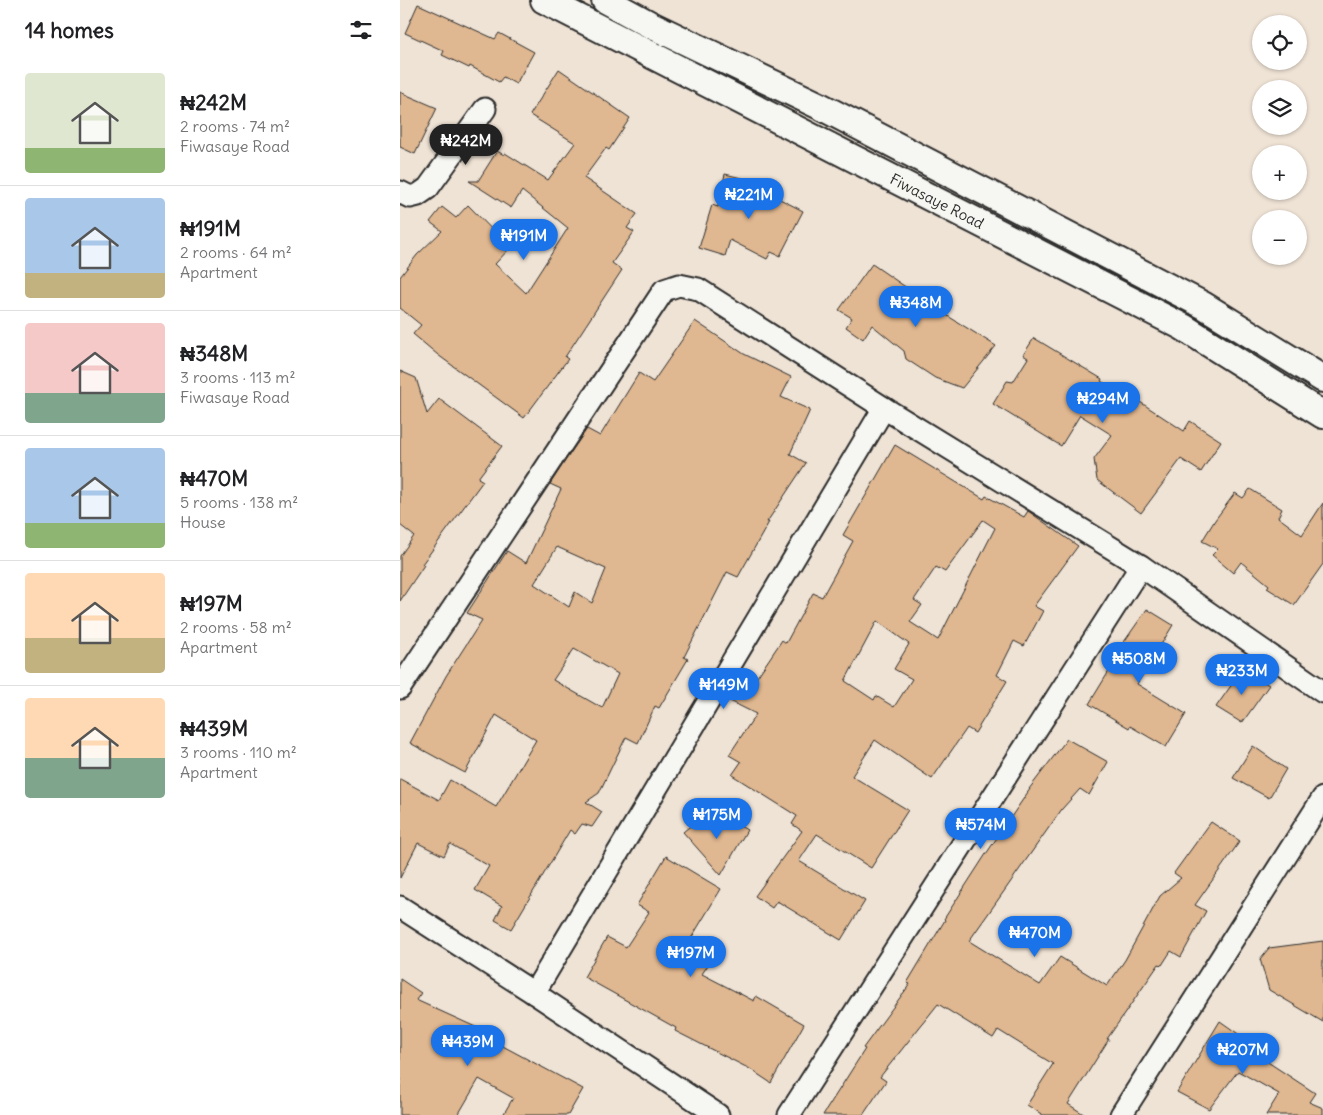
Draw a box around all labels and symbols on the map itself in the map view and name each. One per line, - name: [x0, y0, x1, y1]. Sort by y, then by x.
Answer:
- pin: ₦242M: [431, 124, 501, 166]
- street label: Fiwasaye Road: [887, 169, 987, 233]
- pin: ₦221M: [714, 178, 784, 220]
- pin: ₦191M: [489, 218, 559, 261]
- pin: ₦348M: [881, 286, 951, 328]
- pin: ₦294M: [1068, 382, 1138, 424]
- pin: ₦508M: [1104, 642, 1174, 684]
- pin: ₦233M: [1207, 654, 1277, 696]
- pin: ₦149M: [689, 668, 759, 710]
- pin: ₦175M: [682, 798, 752, 840]
- pin: ₦574M: [946, 808, 1016, 850]
- pin: ₦470M: [1000, 916, 1070, 958]
- pin: ₦197M: [656, 936, 726, 978]
- pin: ₦439M: [433, 1024, 503, 1067]
- pin: ₦207M: [1208, 1032, 1278, 1075]

